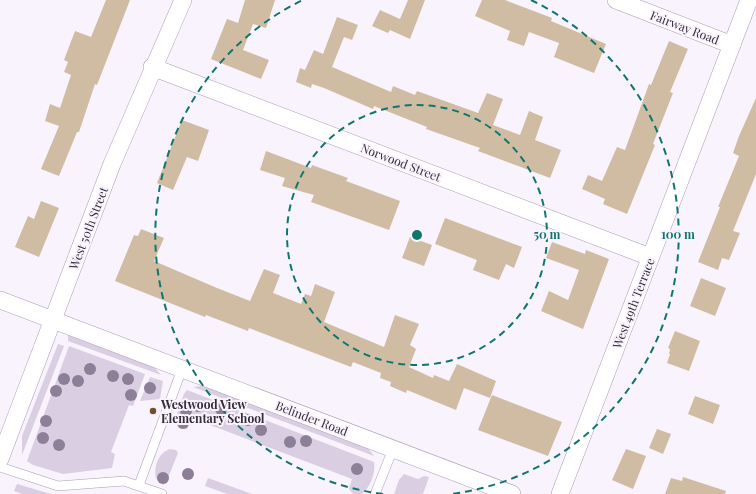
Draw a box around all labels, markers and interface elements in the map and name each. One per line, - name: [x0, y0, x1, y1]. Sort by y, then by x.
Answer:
- street label: Fairway Road: [648, 7, 722, 47]
- street label: Norwood Street: [359, 139, 444, 185]
- street label: West 50th Street: [65, 184, 111, 273]
- text: 50 m: [534, 226, 561, 242]
- text: 100 m: [661, 226, 695, 242]
- centre of rings: [410, 228, 424, 242]
- street label: West 49th Terrace: [608, 255, 658, 352]
- place label: Westwood View Elementary School: [160, 396, 265, 426]
- street label: Belinder Road: [274, 397, 350, 439]
- marker: Westwood View Elementary School: [148, 406, 158, 416]

